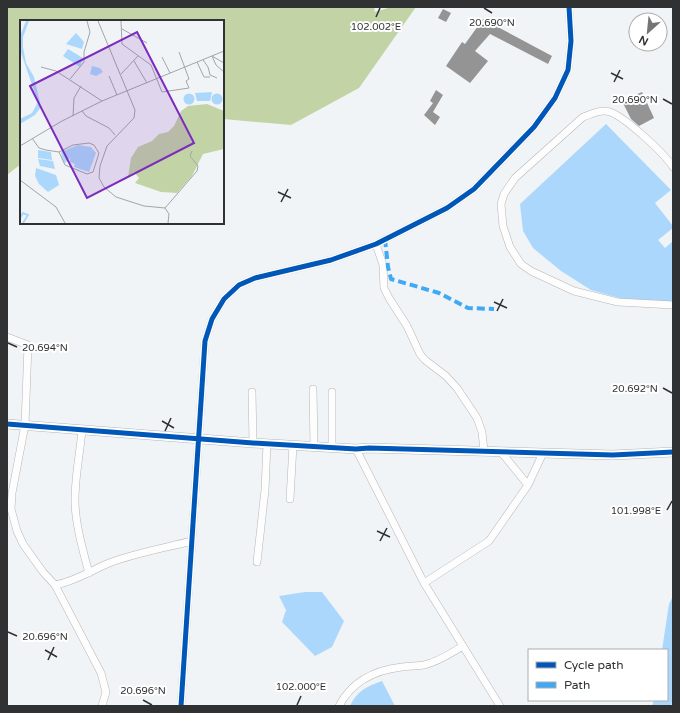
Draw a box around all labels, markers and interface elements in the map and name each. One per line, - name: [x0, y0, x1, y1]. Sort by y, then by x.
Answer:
- north arrow: [628, 12, 668, 52]
- text: 20.690°N: [469, 17, 515, 29]
- inset map: [20, 20, 224, 224]
- text: 102.002°E: [351, 21, 401, 33]
- text: N: [637, 33, 651, 48]
- text: 20.690°N: [612, 94, 658, 106]
- text: 20.694°N: [22, 342, 68, 354]
- text: 20.692°N: [612, 383, 658, 395]
- text: 101.998°E: [611, 505, 661, 517]
- text: 20.696°N: [22, 631, 68, 643]
- legend: [528, 649, 668, 701]
- text: Cycle path: [564, 658, 623, 672]
- text: Path: [564, 678, 590, 692]
- text: 102.000°E: [276, 681, 326, 693]
- text: 20.696°N: [120, 685, 166, 697]

